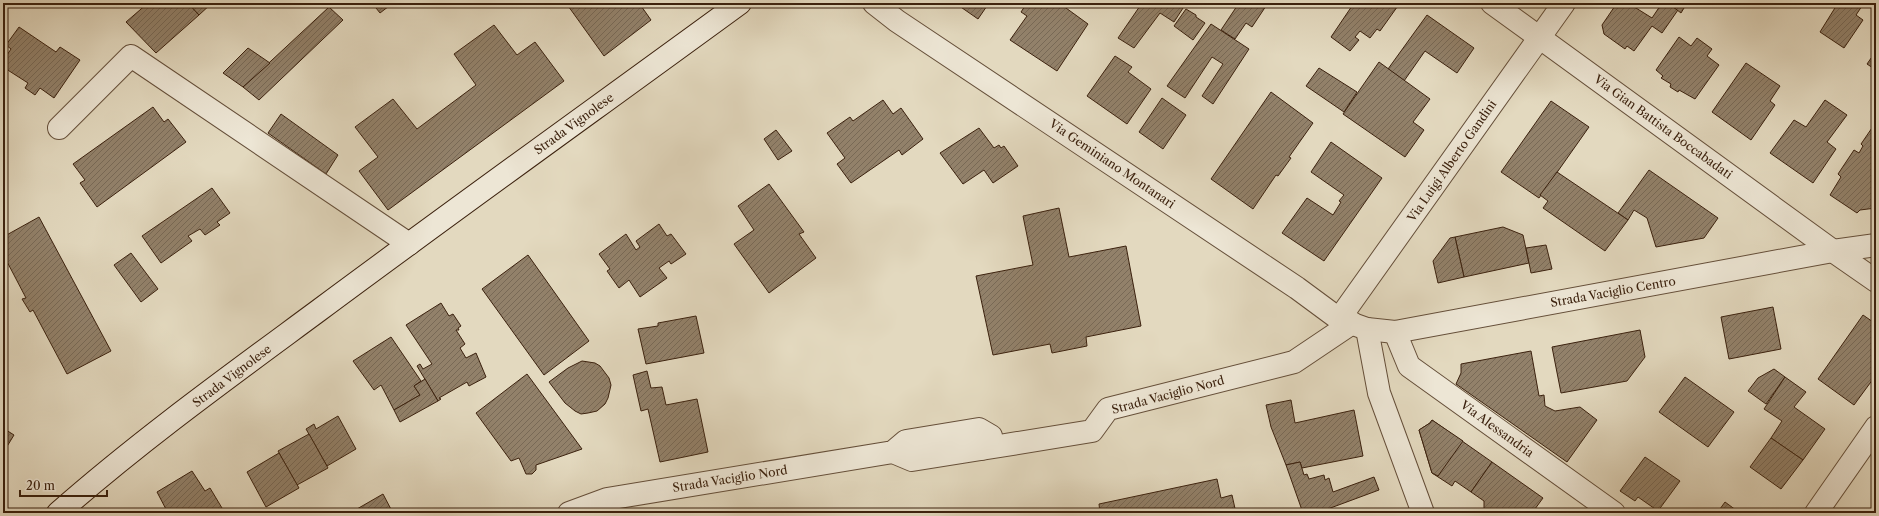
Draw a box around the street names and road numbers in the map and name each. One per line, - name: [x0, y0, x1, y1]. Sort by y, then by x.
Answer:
- street label: Via Gian Battista Boccabadati: [1590, 71, 1736, 182]
- street label: Strada Vignolese: [531, 90, 617, 158]
- street label: Via Luigi Alberto Gandini: [1403, 97, 1500, 225]
- street label: Via Geminiano Montanari: [1046, 115, 1178, 211]
- street label: Strada Vaciglio Centro: [1549, 273, 1677, 310]
- street label: Strada Vignolese: [189, 341, 274, 410]
- street label: Strada Vaciglio Nord: [1110, 372, 1227, 417]
- street label: Via Alessandria: [1457, 396, 1537, 461]
- street label: Strada Vaciglio Nord: [671, 462, 789, 495]

